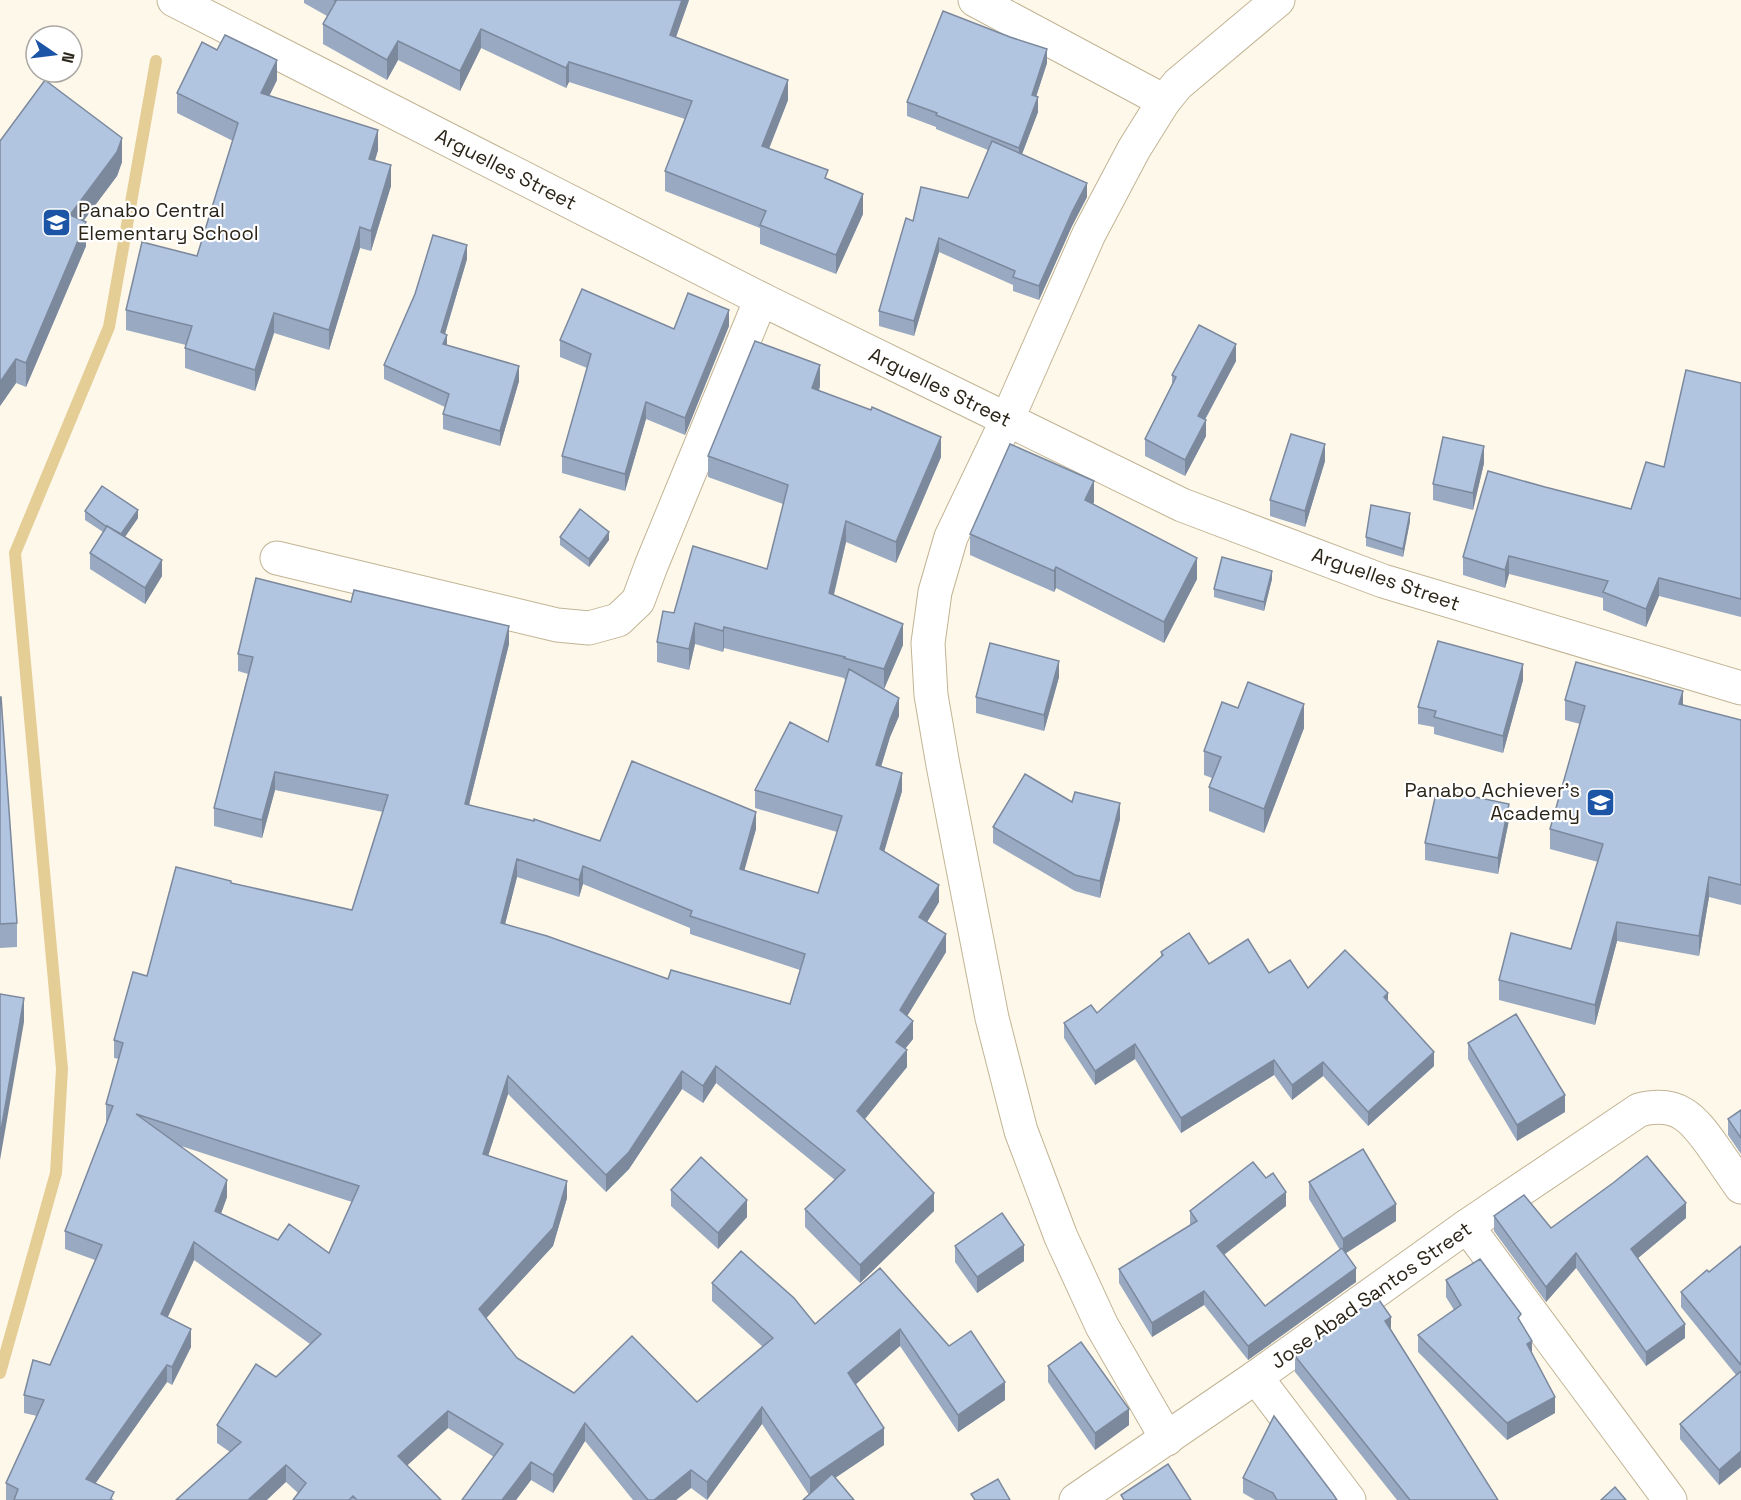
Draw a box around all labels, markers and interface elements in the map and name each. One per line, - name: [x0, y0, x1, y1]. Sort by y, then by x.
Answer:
- north arrow: [24, 24, 84, 84]
- text: N: [57, 50, 80, 65]
- street label: Arguelles Street: [431, 122, 581, 216]
- place label: Panabo Central Elementary School: [78, 197, 259, 246]
- school or university icon: Panabo Central Elementary School: [41, 206, 73, 238]
- street label: Arguelles Street: [865, 341, 1015, 433]
- street label: Arguelles Street: [1308, 541, 1464, 617]
- place label: Panabo Achiever's Academy: [1404, 777, 1580, 826]
- school or university icon: Panabo Achiever's Academy: [1585, 786, 1617, 818]
- street label: Jose Abad Santos Street: [1265, 1216, 1477, 1374]

